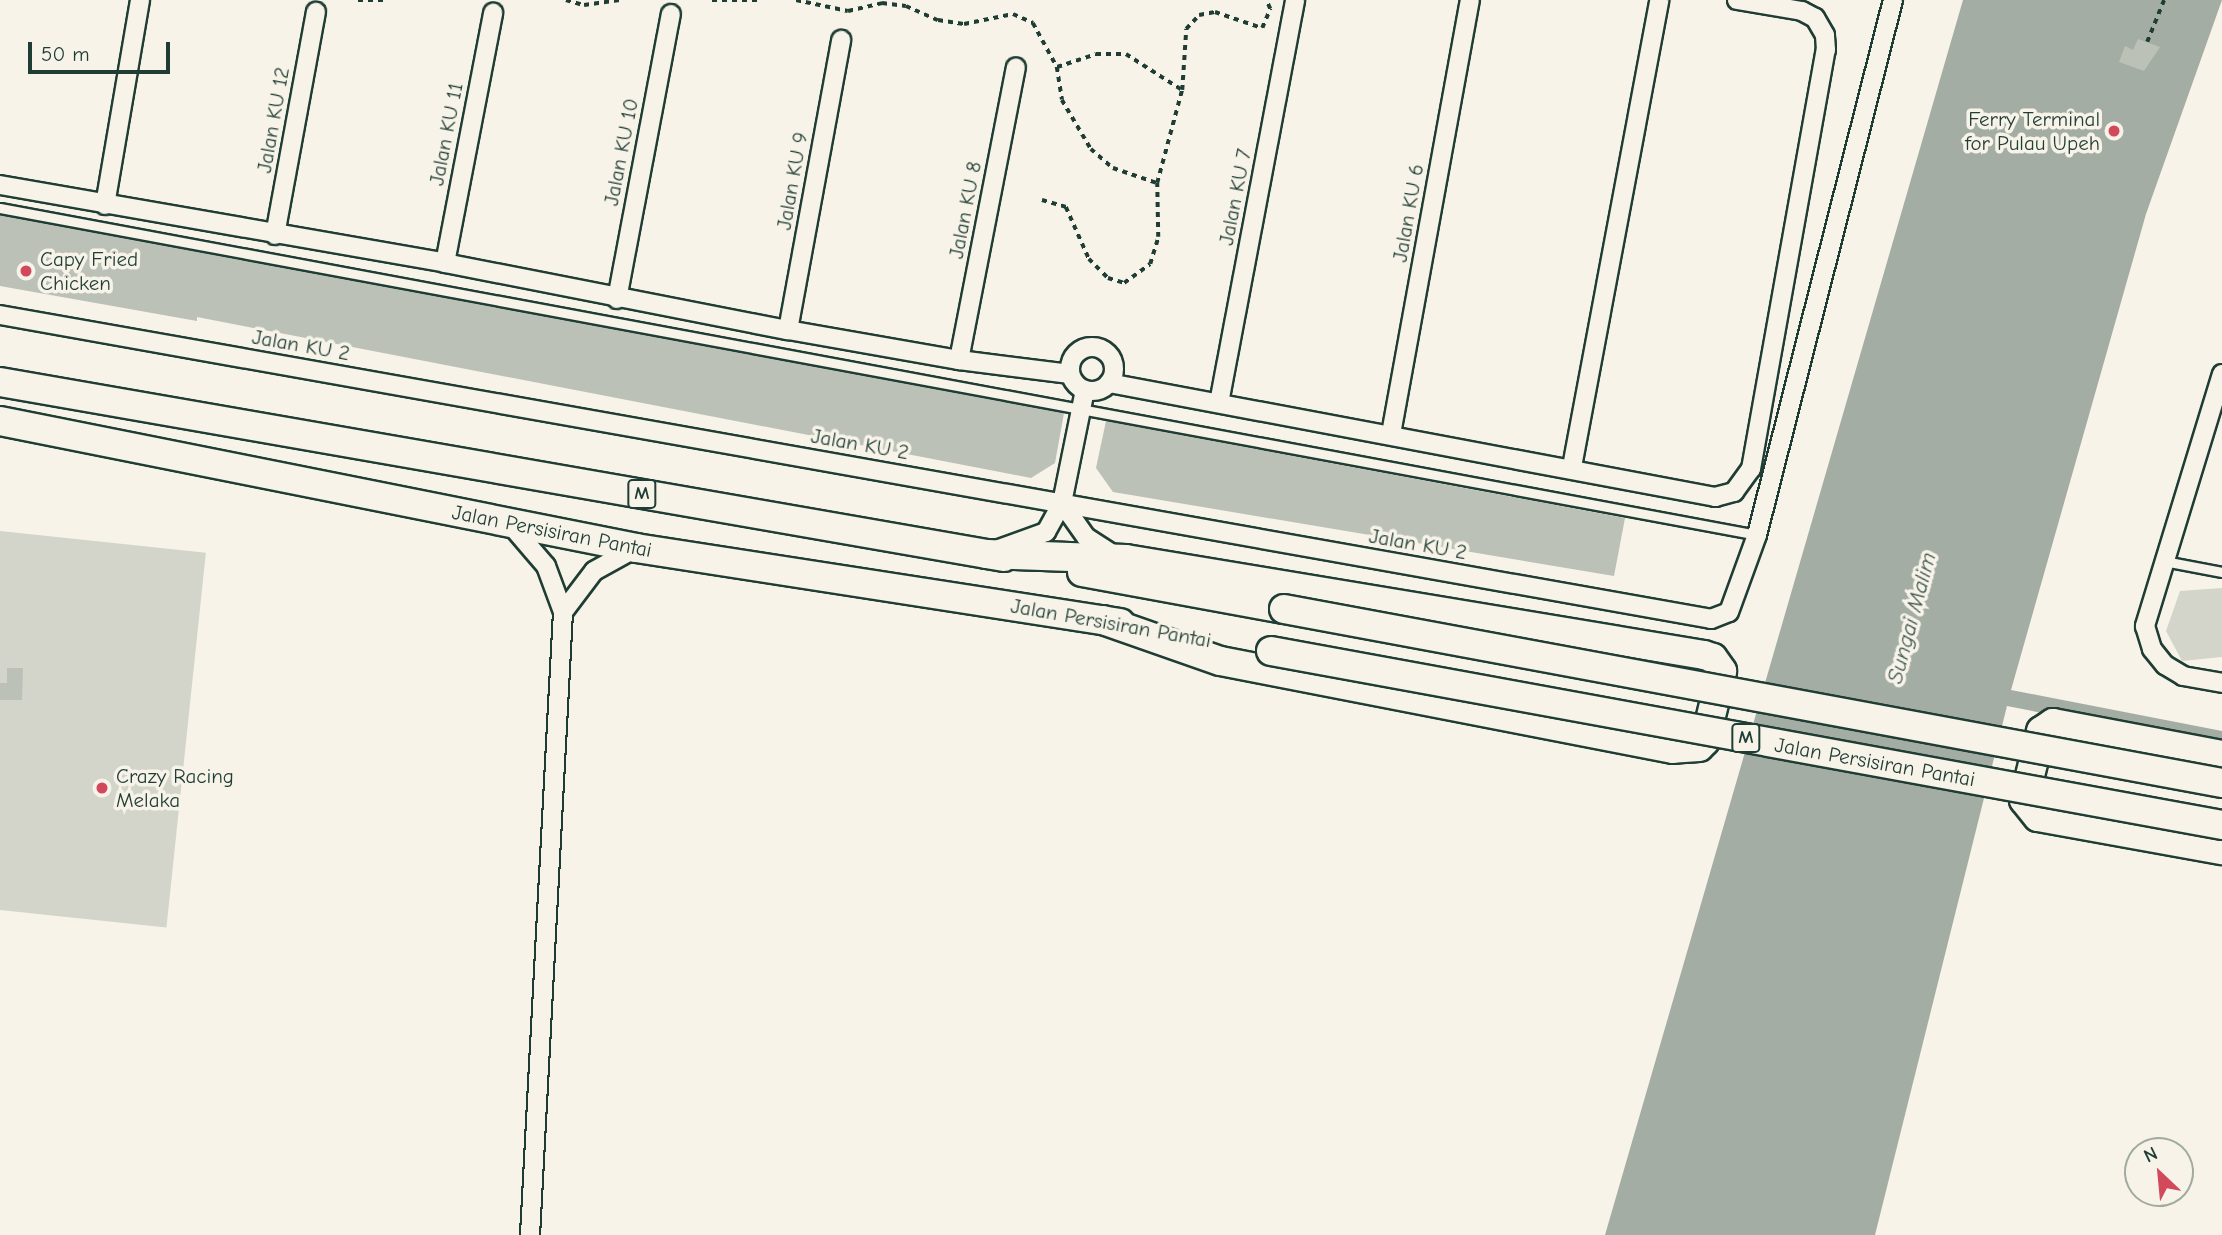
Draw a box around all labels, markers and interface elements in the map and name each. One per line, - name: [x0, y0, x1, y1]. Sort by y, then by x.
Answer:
- scale bar: [32, 28, 173, 72]
- text: 50 m: [41, 42, 90, 66]
- street label: Jalan KU 12: [251, 65, 295, 175]
- street label: Jalan KU 11: [424, 80, 468, 188]
- street label: Jalan KU 10: [598, 96, 644, 208]
- place label: Ferry Terminal for Pulau Upeh: [1965, 106, 2100, 156]
- marker: Ferry Terminal for Pulau Upeh: [2106, 123, 2122, 139]
- street label: Jalan KU 9: [771, 130, 813, 232]
- street label: Jalan KU 7: [1213, 147, 1257, 247]
- street label: Jalan KU 8: [943, 159, 987, 261]
- street label: Jalan KU 6: [1387, 162, 1429, 264]
- place label: Capy Fried Chicken: [40, 246, 138, 296]
- marker: Capy Fried Chicken: [18, 263, 34, 279]
- street label: Jalan KU 2: [250, 324, 352, 366]
- street label: Jalan KU 2: [809, 423, 911, 465]
- road number: M: [626, 478, 658, 509]
- street label: Jalan Persisiran Pantai: [450, 499, 654, 563]
- street label: Jalan KU 2: [1367, 523, 1469, 565]
- water label: Sungai Malim: [1881, 549, 1943, 687]
- street label: Jalan Persisiran Pantai: [1009, 593, 1213, 653]
- road number: M: [1730, 722, 1762, 754]
- street label: Jalan Persisiran Pantai: [1773, 732, 1977, 792]
- place label: Crazy Racing Melaka: [116, 763, 234, 813]
- marker: Crazy Racing Melaka: [94, 780, 110, 796]
- north arrow: [2124, 1137, 2194, 1207]
- text: N: [2140, 1142, 2161, 1168]

